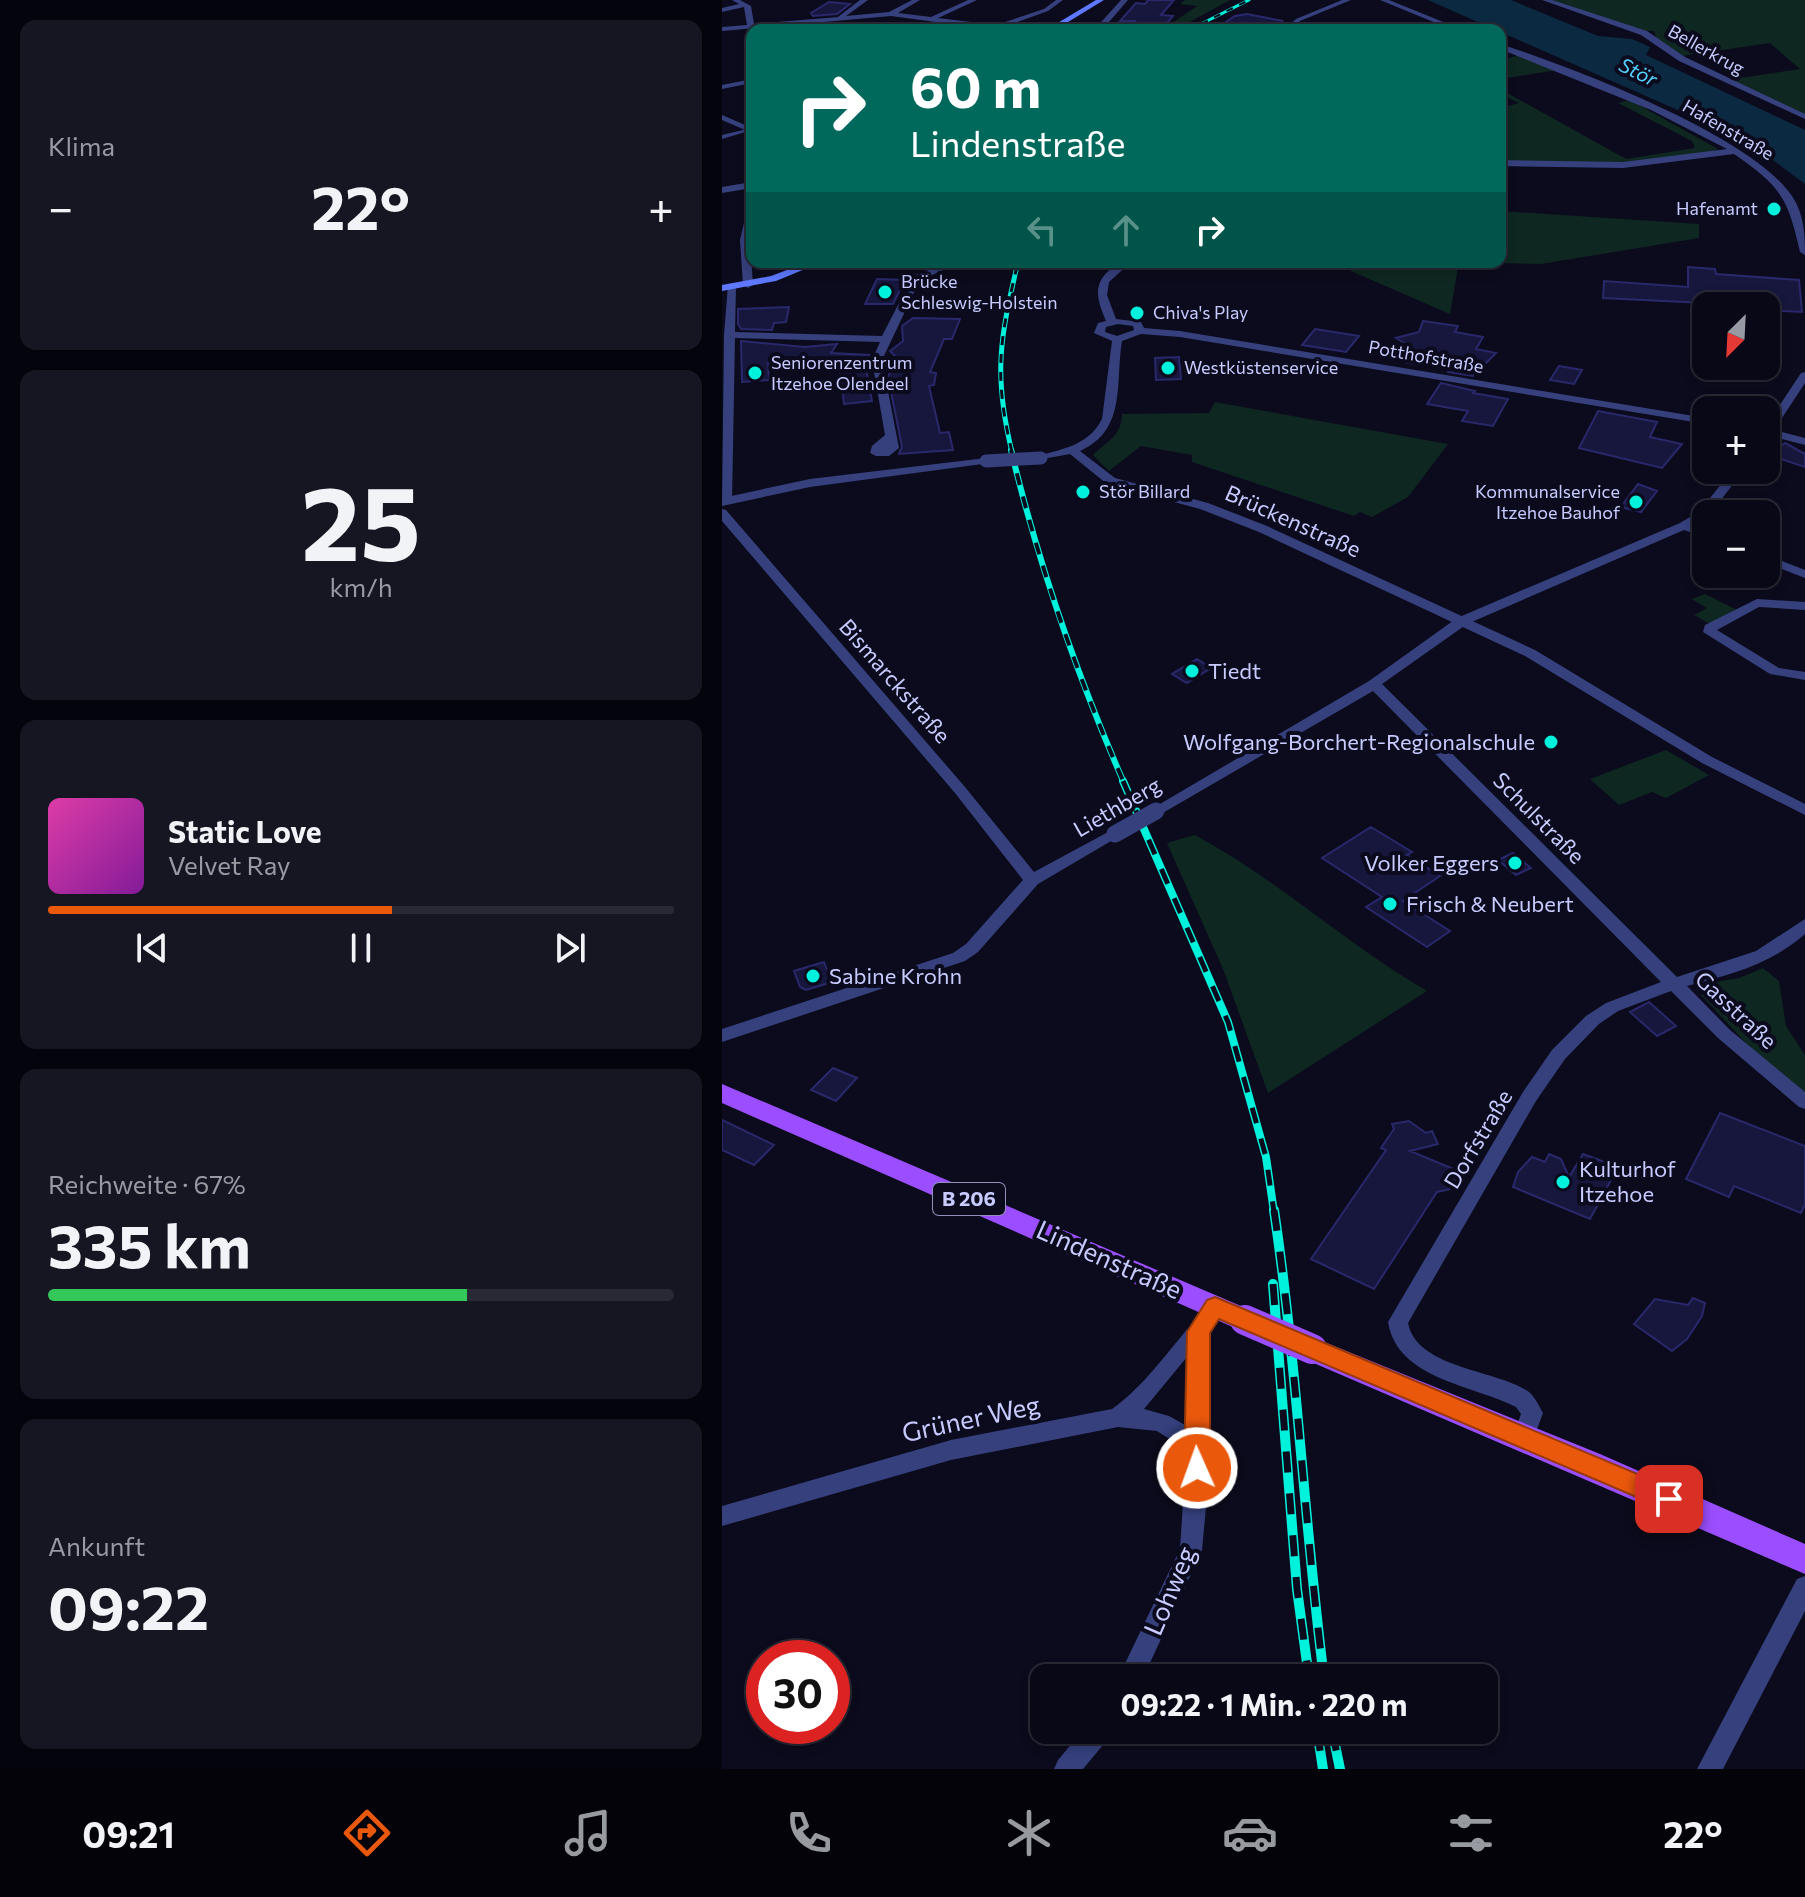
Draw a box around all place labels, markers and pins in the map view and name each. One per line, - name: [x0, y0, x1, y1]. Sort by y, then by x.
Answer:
- place label: Hafenamt: [1676, 197, 1758, 219]
- marker: Hafenamt: [1765, 200, 1783, 218]
- place label: Brücke Schleswig-Holstein: [901, 270, 1058, 313]
- marker: Brücke Schleswig-Holstein: [876, 283, 894, 301]
- place label: Chiva's Play: [1153, 301, 1248, 323]
- marker: Chiva's Play: [1128, 304, 1146, 322]
- place label: Seniorenzentrum Itzehoe Olendeel: [771, 351, 913, 394]
- place label: Westküstenservice: [1184, 356, 1338, 378]
- marker: Westküstenservice: [1159, 359, 1177, 377]
- marker: Seniorenzentrum Itzehoe Olendeel: [746, 364, 764, 382]
- place label: Stör Billard: [1099, 480, 1190, 502]
- place label: Kommunalservice Itzehoe Bauhof: [1475, 480, 1621, 523]
- marker: Stör Billard: [1074, 483, 1092, 501]
- marker: Kommunalservice Itzehoe Bauhof: [1627, 493, 1645, 511]
- place label: Tiedt: [1208, 657, 1261, 684]
- marker: Tiedt: [1183, 662, 1201, 680]
- place label: Wolfgang-Borchert-Regionalschule: [1183, 728, 1535, 755]
- marker: Wolfgang-Borchert-Regionalschule: [1542, 733, 1560, 751]
- place label: Volker Eggers: [1364, 849, 1499, 876]
- marker: Volker Eggers: [1506, 854, 1524, 872]
- place label: Frisch & Neubert: [1406, 890, 1574, 917]
- marker: Frisch & Neubert: [1381, 895, 1399, 913]
- place label: Sabine Krohn: [829, 962, 962, 989]
- marker: Sabine Krohn: [804, 967, 822, 985]
- place label: Kulturhof Itzehoe: [1579, 1155, 1676, 1207]
- marker: Kulturhof Itzehoe: [1554, 1173, 1572, 1191]
- pin: [1635, 1465, 1703, 1533]

